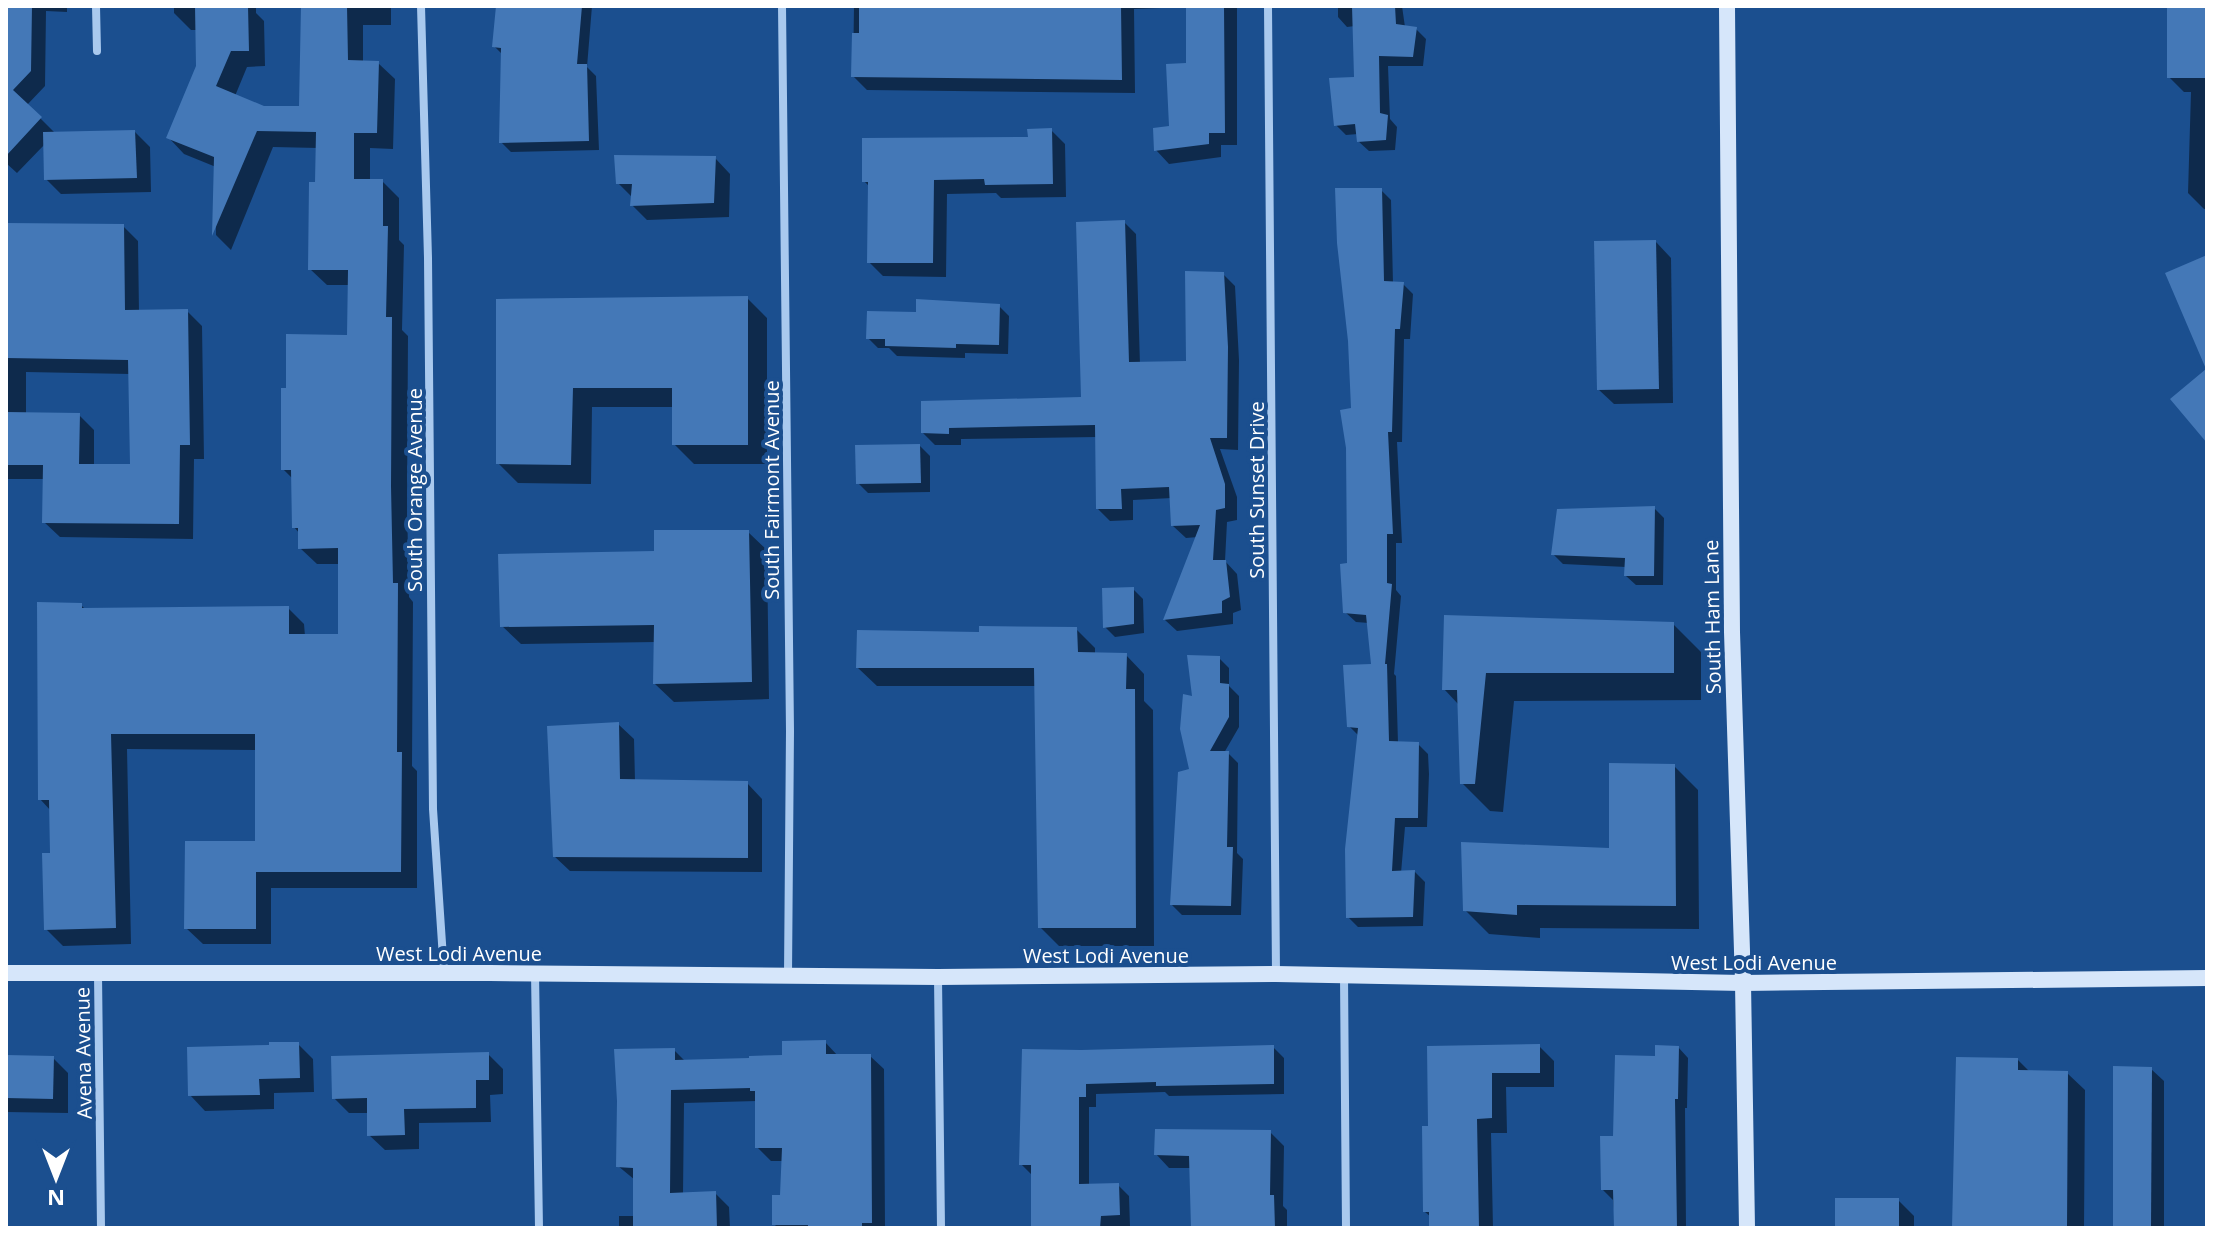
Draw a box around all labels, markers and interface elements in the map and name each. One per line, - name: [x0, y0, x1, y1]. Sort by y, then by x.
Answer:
- street label: South Fairmont Avenue: [758, 380, 785, 600]
- street label: South Orange Avenue: [401, 388, 428, 592]
- street label: South Sunset Drive: [1243, 401, 1270, 579]
- street label: South Ham Lane: [1697, 540, 1727, 694]
- street label: West Lodi Avenue: [376, 940, 542, 967]
- street label: West Lodi Avenue: [1023, 942, 1189, 969]
- street label: West Lodi Avenue: [1671, 949, 1837, 976]
- street label: Avena Avenue: [68, 987, 98, 1119]
- north arrow: [16, 1138, 96, 1218]
- text: N: [47, 1184, 65, 1214]

